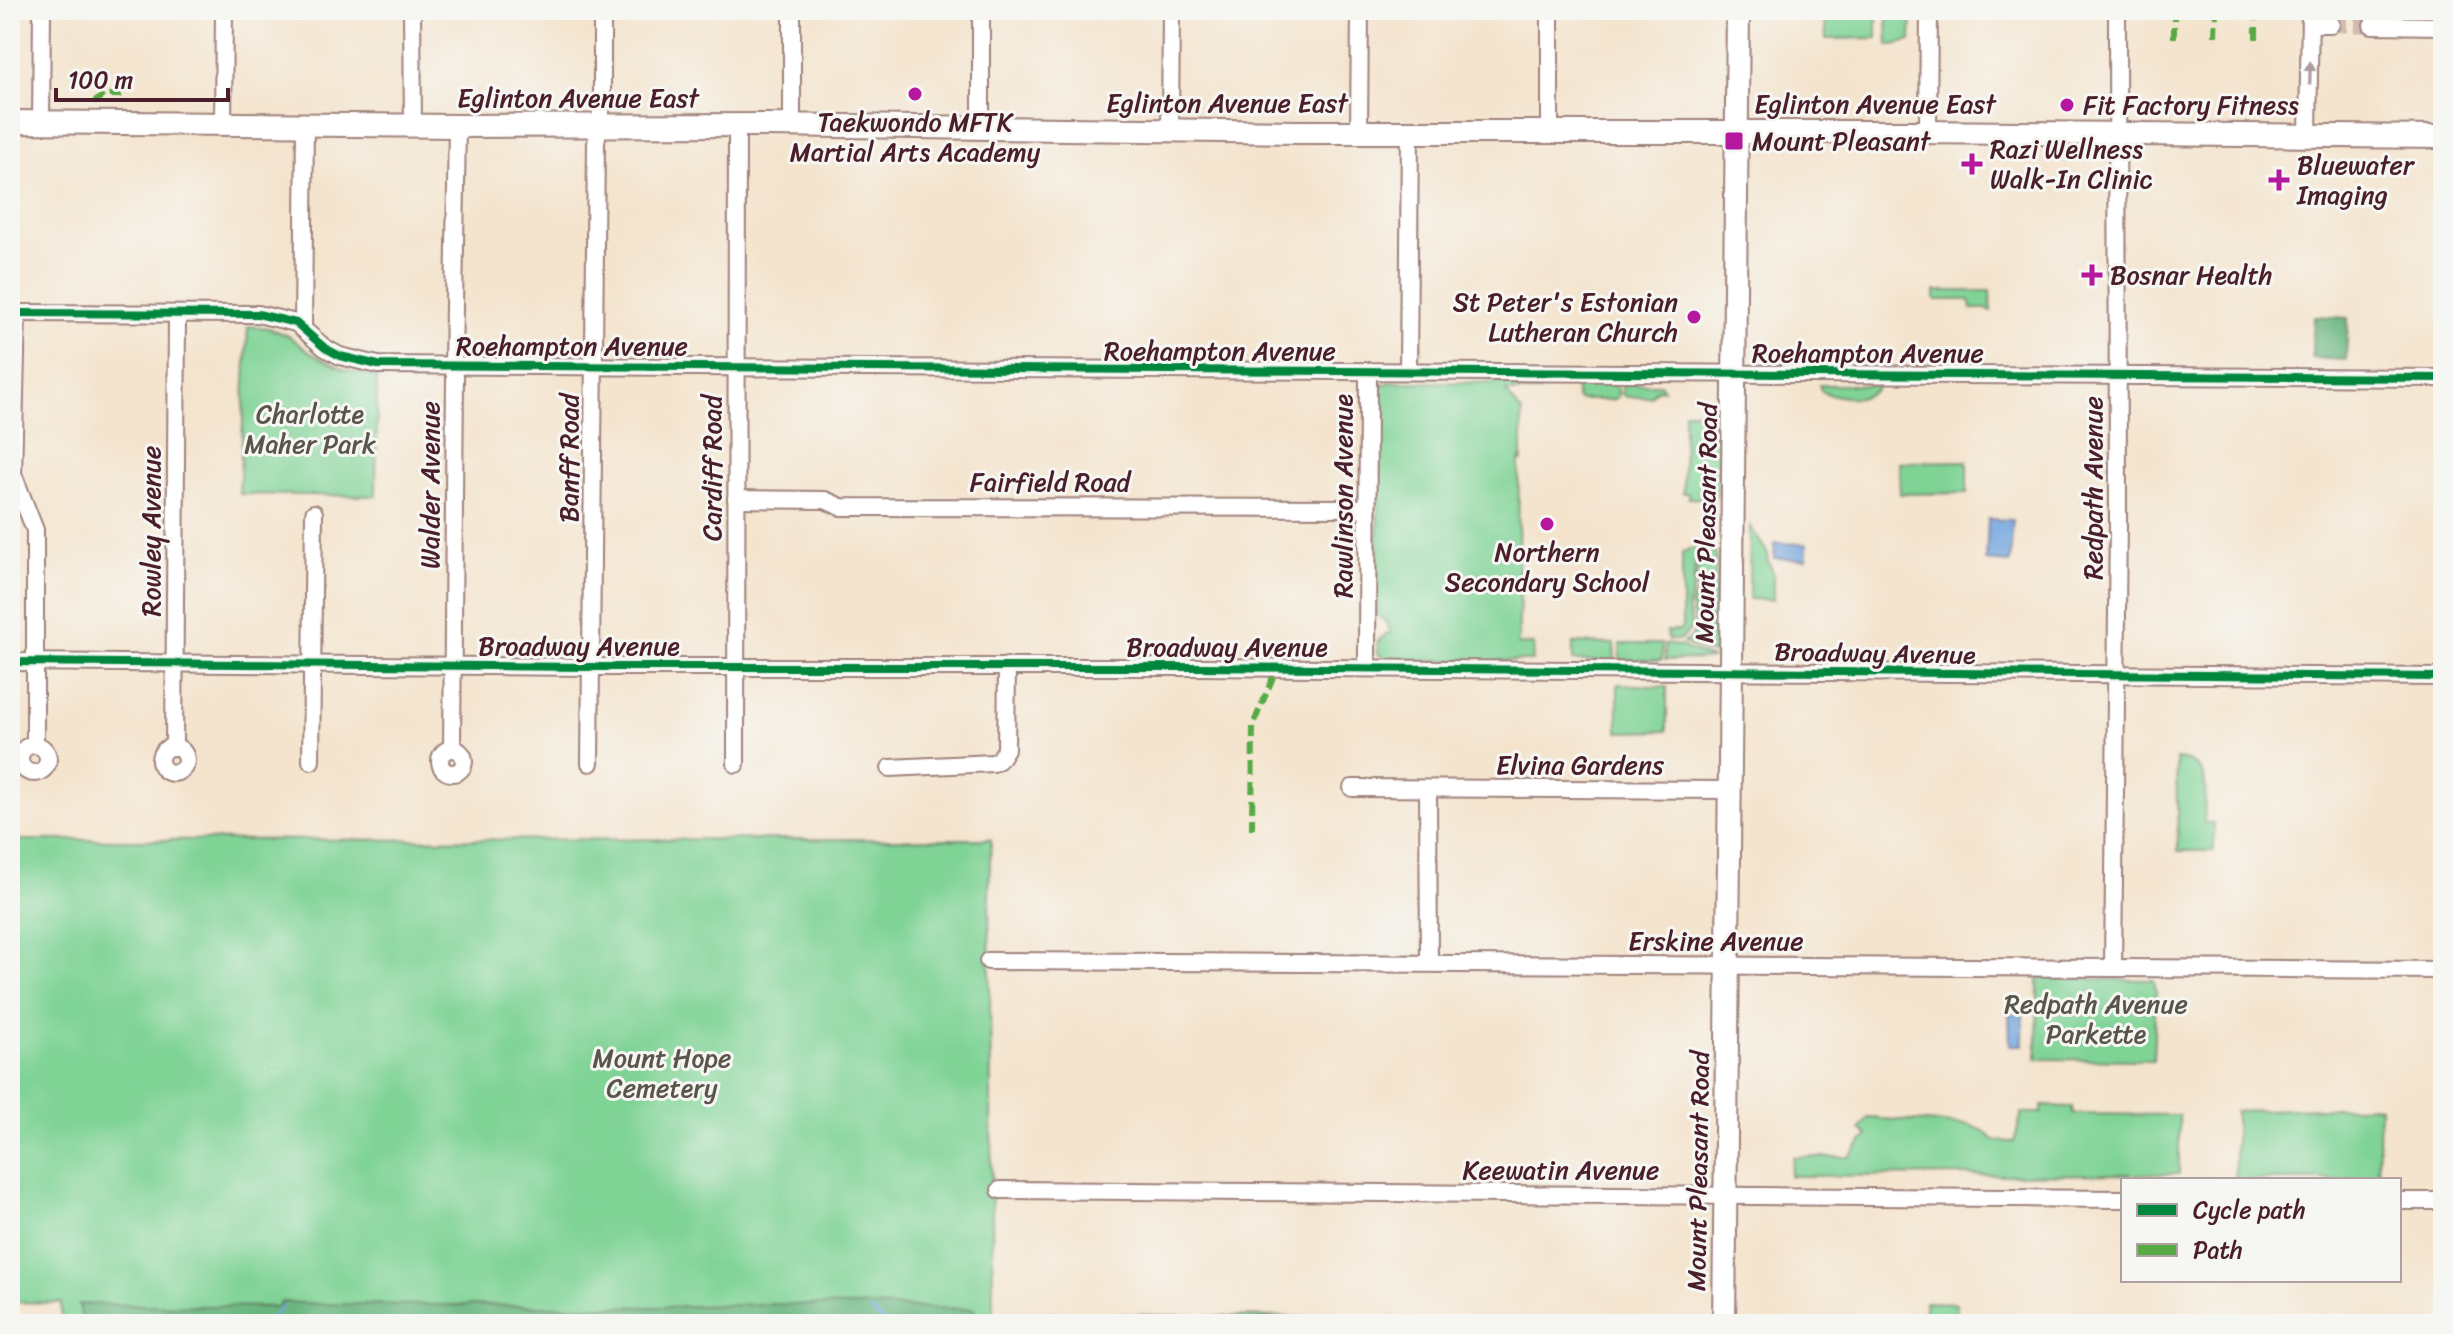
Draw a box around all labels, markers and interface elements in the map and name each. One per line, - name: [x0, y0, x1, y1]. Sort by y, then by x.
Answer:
- scale bar: [56, 52, 228, 102]
- text: 100 m: [68, 59, 133, 101]
- one-way arrow: [2304, 60, 2316, 85]
- street label: Eglinton Avenue East: [457, 75, 700, 121]
- street label: Eglinton Avenue East: [1106, 80, 1349, 126]
- street label: Eglinton Avenue East: [1754, 81, 1997, 127]
- place label: Fit Factory Fitness: [2083, 82, 2299, 128]
- marker: Taekwondo MFTK Martial Arts Academy: [906, 85, 924, 103]
- marker: Fit Factory Fitness: [2058, 96, 2076, 114]
- place label: Taekwondo MFTK Martial Arts Academy: [790, 99, 1041, 175]
- place label: Mount Pleasant: [1752, 118, 1932, 164]
- place label: Razi Wellness Walk-In Clinic: [1990, 126, 2153, 202]
- marker: Mount Pleasant: [1723, 130, 1745, 152]
- place label: Bluewater Imaging: [2296, 142, 2415, 218]
- marker: Razi Wellness Walk-In Clinic: [1961, 153, 1983, 175]
- marker: Bluewater Imaging: [2268, 169, 2290, 191]
- place label: Bosnar Health: [2110, 252, 2272, 298]
- marker: Bosnar Health: [2081, 264, 2103, 286]
- place label: St Peter's Estonian Lutheran Church: [1453, 279, 1678, 355]
- marker: St Peter's Estonian Lutheran Church: [1685, 308, 1703, 326]
- street label: Roehampton Avenue: [456, 323, 688, 369]
- street label: Roehampton Avenue: [1104, 328, 1336, 374]
- street label: Roehampton Avenue: [1752, 330, 1984, 376]
- park label: Charlotte Maher Park: [244, 391, 376, 467]
- street label: Banff Road: [546, 391, 592, 523]
- street label: Cardiff Road: [689, 393, 735, 541]
- street label: Rawlinson Avenue: [1320, 393, 1366, 598]
- street label: Redpath Avenue: [2070, 396, 2116, 580]
- street label: Mount Pleasant Road: [1681, 400, 1731, 644]
- street label: Walder Avenue: [407, 401, 453, 569]
- street label: Rowley Avenue: [128, 446, 174, 616]
- street label: Fairfield Road: [970, 459, 1133, 505]
- marker: Northern Secondary School: [1538, 515, 1556, 533]
- place label: Northern Secondary School: [1445, 529, 1650, 605]
- street label: Broadway Avenue: [478, 623, 680, 669]
- street label: Broadway Avenue: [1126, 624, 1328, 670]
- street label: Broadway Avenue: [1774, 628, 1977, 678]
- street label: Elvina Gardens: [1496, 742, 1665, 788]
- street label: Erskine Avenue: [1628, 918, 1804, 964]
- park label: Redpath Avenue Parkette: [2004, 981, 2188, 1057]
- park label: Mount Hope Cemetery: [593, 1035, 731, 1111]
- street label: Mount Pleasant Road: [1673, 1048, 1723, 1292]
- street label: Keewatin Avenue: [1463, 1147, 1659, 1193]
- legend: [2121, 1178, 2401, 1282]
- text: Cycle path: [2193, 1189, 2306, 1231]
- text: Path: [2193, 1229, 2243, 1271]

